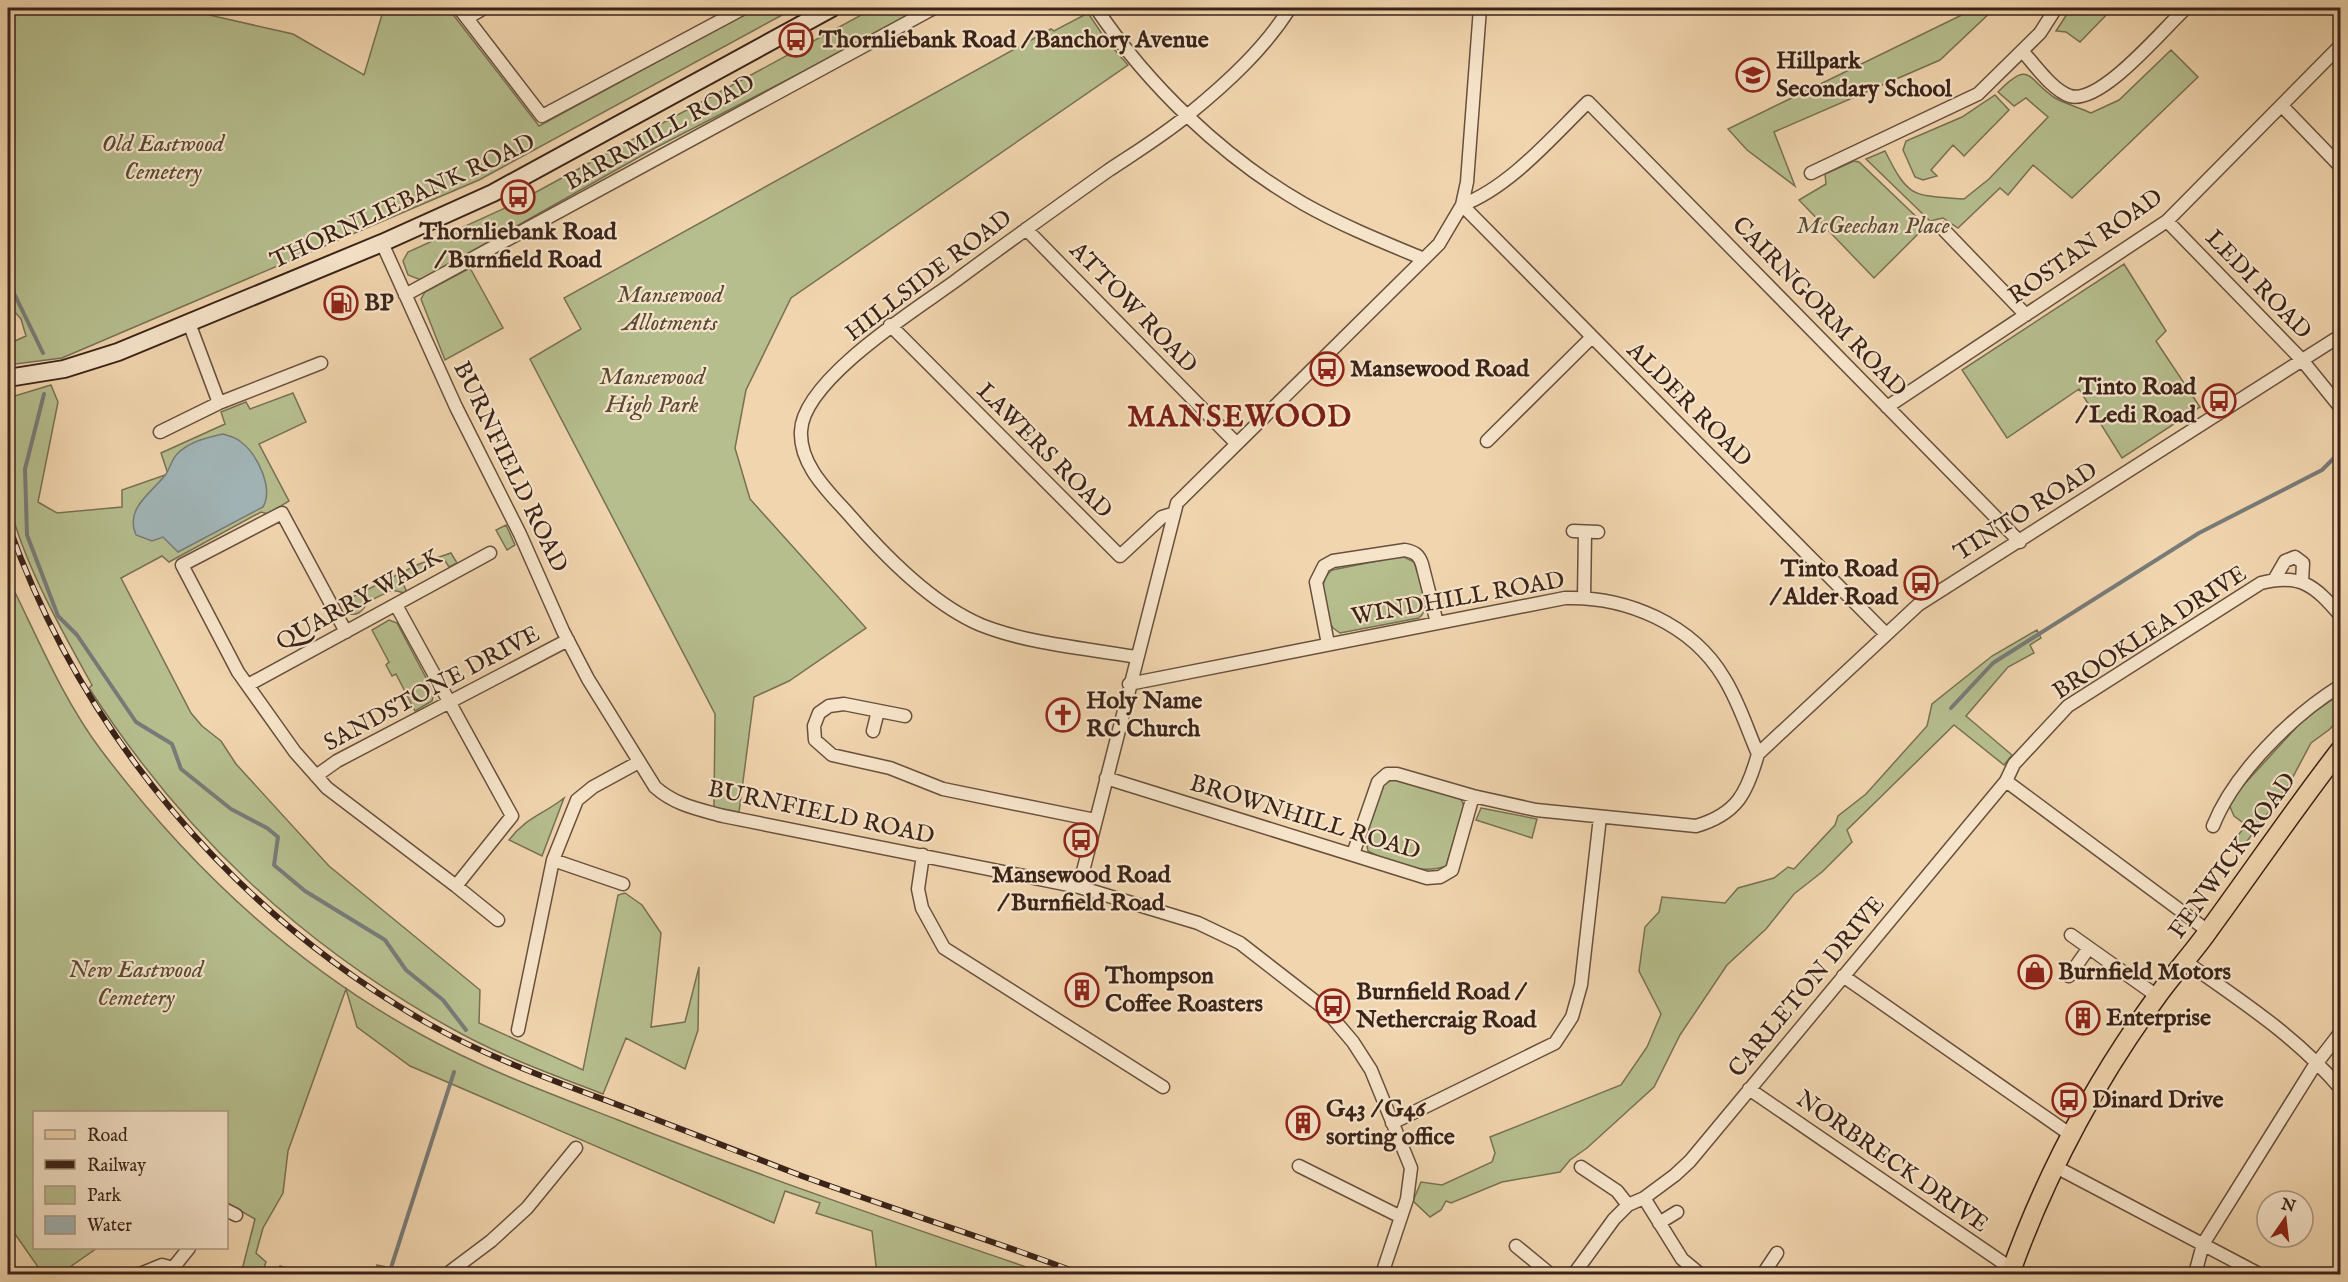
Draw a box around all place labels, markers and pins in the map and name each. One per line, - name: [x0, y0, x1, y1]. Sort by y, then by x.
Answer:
- bus stop icon: Thornliebank Road / Banchory Avenue: [778, 22, 814, 58]
- place label: Thornliebank Road / Banchory Avenue: [818, 25, 1209, 56]
- place label: Hillpark Secondary School: [1776, 46, 1952, 105]
- school or university icon: Hillpark Secondary School: [1735, 57, 1771, 93]
- bus stop icon: Thornliebank Road / Burnfield Road: [500, 179, 536, 215]
- place label: Thornliebank Road / Burnfield Road: [419, 217, 618, 276]
- fuel station icon: BP: [323, 285, 359, 321]
- place label: BP: [364, 288, 394, 319]
- bus stop icon: Mansewood Road: [1309, 351, 1345, 387]
- place label: Mansewood Road: [1350, 354, 1530, 385]
- place label: Tinto Road / Ledi Road: [2075, 372, 2197, 431]
- bus stop icon: Tinto Road / Ledi Road: [2201, 383, 2237, 419]
- place label: Tinto Road / Alder Road: [1769, 554, 1899, 613]
- bus stop icon: Tinto Road / Alder Road: [1903, 565, 1939, 601]
- place label: Holy Name RC Church: [1086, 686, 1202, 745]
- church icon: Holy Name RC Church: [1045, 697, 1081, 733]
- bus stop icon: Mansewood Road / Burnfield Road: [1063, 822, 1099, 858]
- place label: Mansewood Road / Burnfield Road: [992, 860, 1172, 919]
- shop icon: Burnfield Motors: [2017, 954, 2053, 990]
- place label: Burnfield Motors: [2058, 957, 2232, 988]
- place label: Thompson Coffee Roasters: [1104, 961, 1264, 1020]
- building icon: Thompson Coffee Roasters: [1064, 972, 1100, 1008]
- place label: Burnfield Road / Nethercraig Road: [1355, 977, 1538, 1036]
- bus stop icon: Burnfield Road / Nethercraig Road: [1315, 988, 1351, 1024]
- building icon: Enterprise: [2065, 1000, 2101, 1036]
- place label: Enterprise: [2106, 1003, 2211, 1034]
- bus stop icon: Dinard Drive: [2051, 1082, 2087, 1118]
- place label: Dinard Drive: [2092, 1085, 2224, 1116]
- place label: G43 / G46 sorting office: [1326, 1094, 1455, 1153]
- building icon: G43 / G46 sorting office: [1285, 1105, 1321, 1141]

